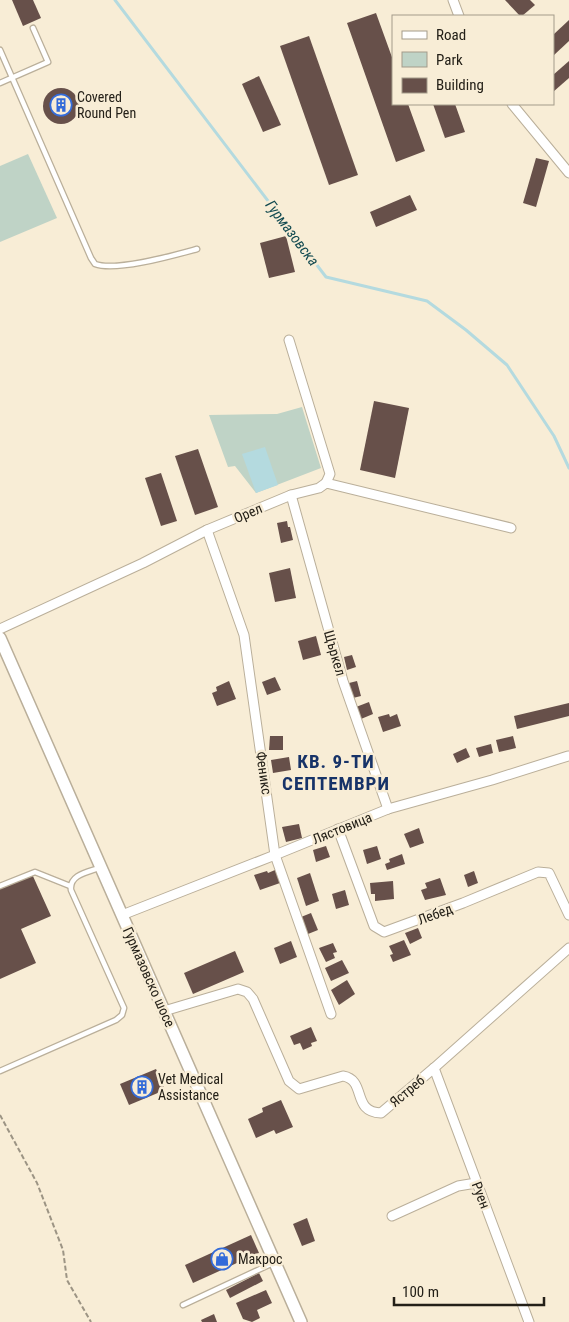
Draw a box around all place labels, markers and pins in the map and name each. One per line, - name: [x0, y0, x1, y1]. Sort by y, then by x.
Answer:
- place label: Covered Round Pen: [77, 89, 136, 121]
- building icon: Covered Round Pen: [49, 93, 73, 117]
- place label: Vet Medical Assistance: [158, 1071, 223, 1103]
- building icon: Vet Medical Assistance: [130, 1075, 154, 1099]
- shop icon: Макрос: [210, 1247, 234, 1271]
- place label: Макрос: [238, 1251, 282, 1267]

